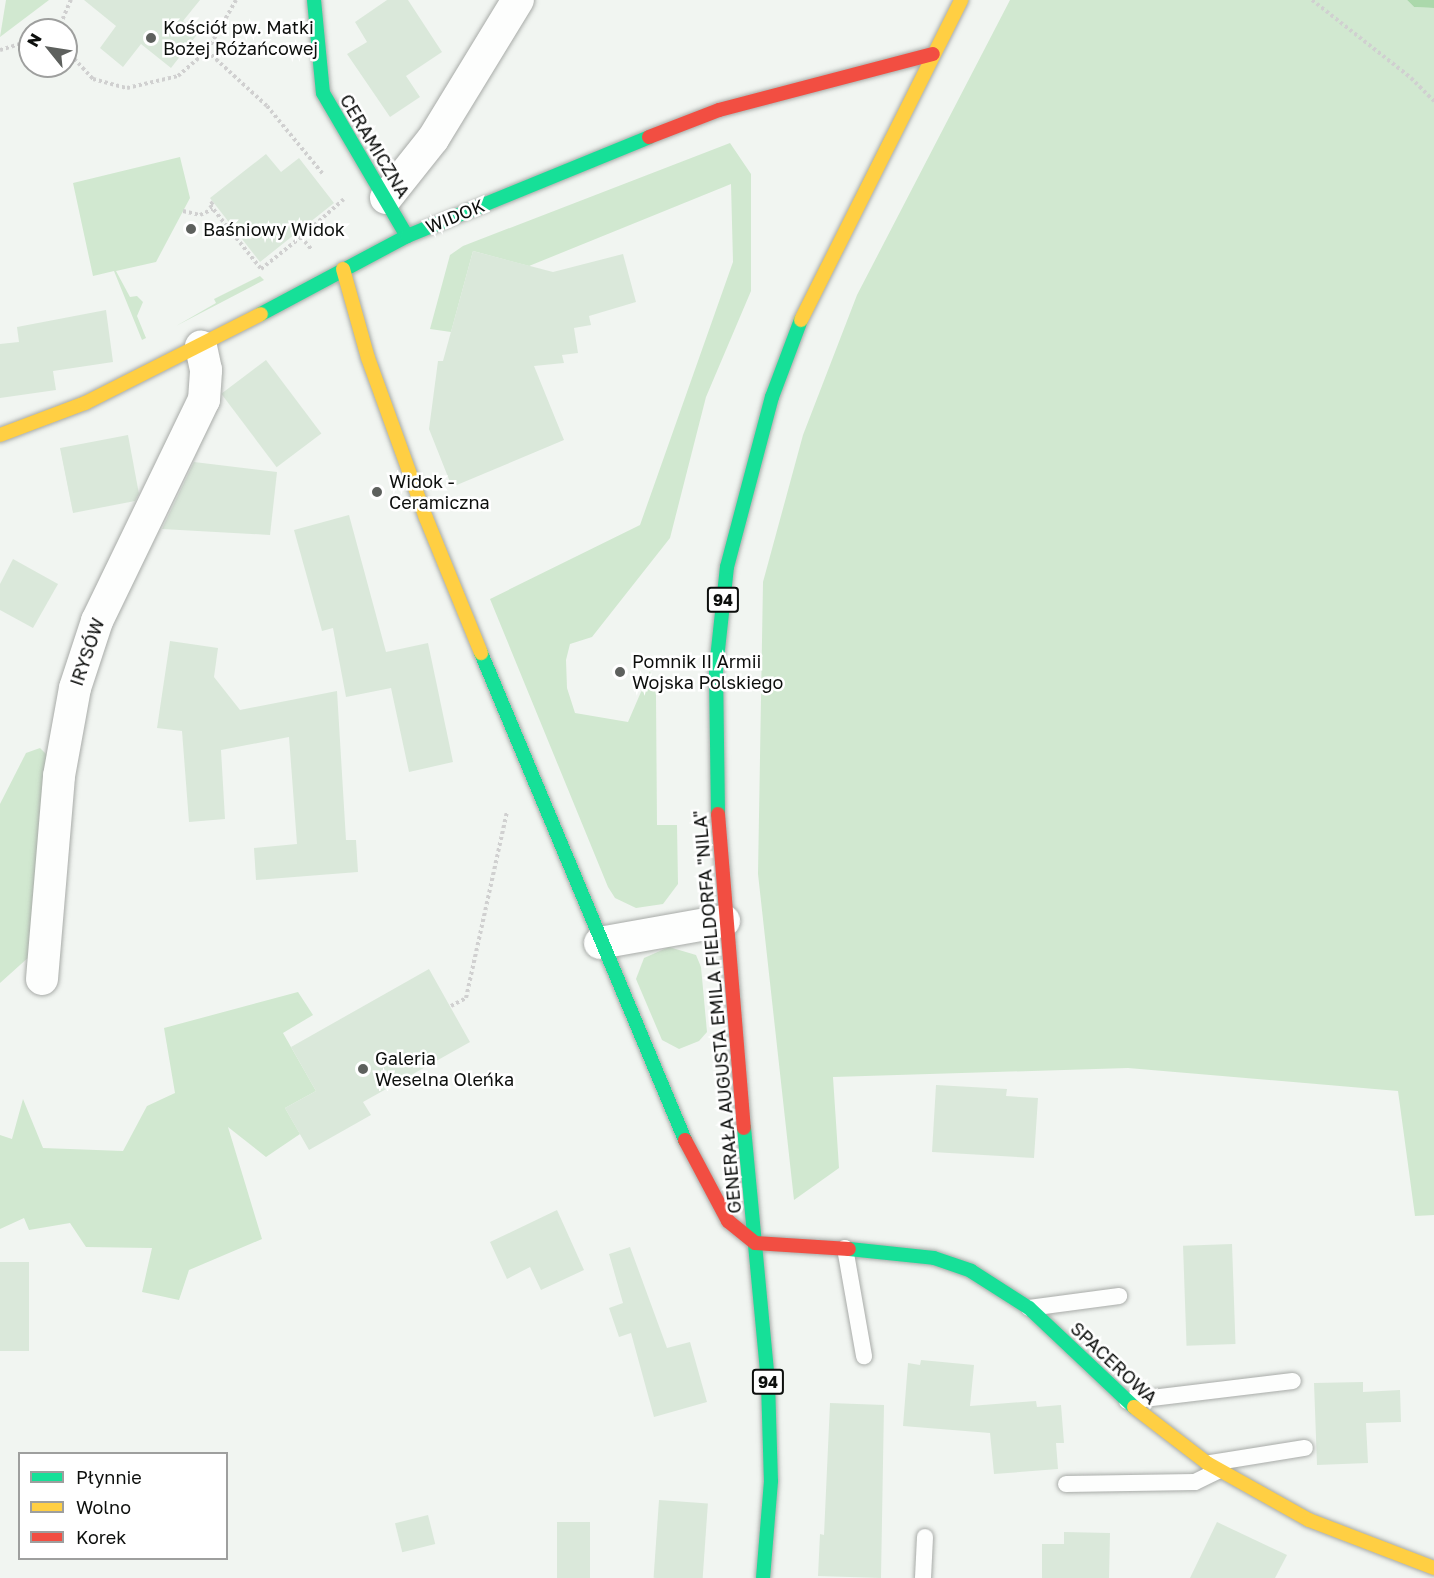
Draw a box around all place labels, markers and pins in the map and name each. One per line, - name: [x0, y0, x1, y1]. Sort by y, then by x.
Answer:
- place label: Kościół pw. Matki Bożej Różańcowej: [163, 17, 318, 60]
- marker: Kościół pw. Matki Bożej Różańcowej: [144, 31, 158, 45]
- place label: Baśniowy Widok: [203, 218, 345, 240]
- marker: Baśniowy Widok: [184, 222, 198, 236]
- place label: Widok - Ceramiczna: [389, 471, 490, 514]
- marker: Widok - Ceramiczna: [370, 485, 384, 499]
- place label: Pomnik II Armii Wojska Polskiego: [632, 651, 783, 694]
- marker: Pomnik II Armii Wojska Polskiego: [613, 665, 627, 679]
- place label: Galeria Weselna Oleńka: [375, 1048, 514, 1090]
- marker: Galeria Weselna Oleńka: [356, 1062, 370, 1076]

